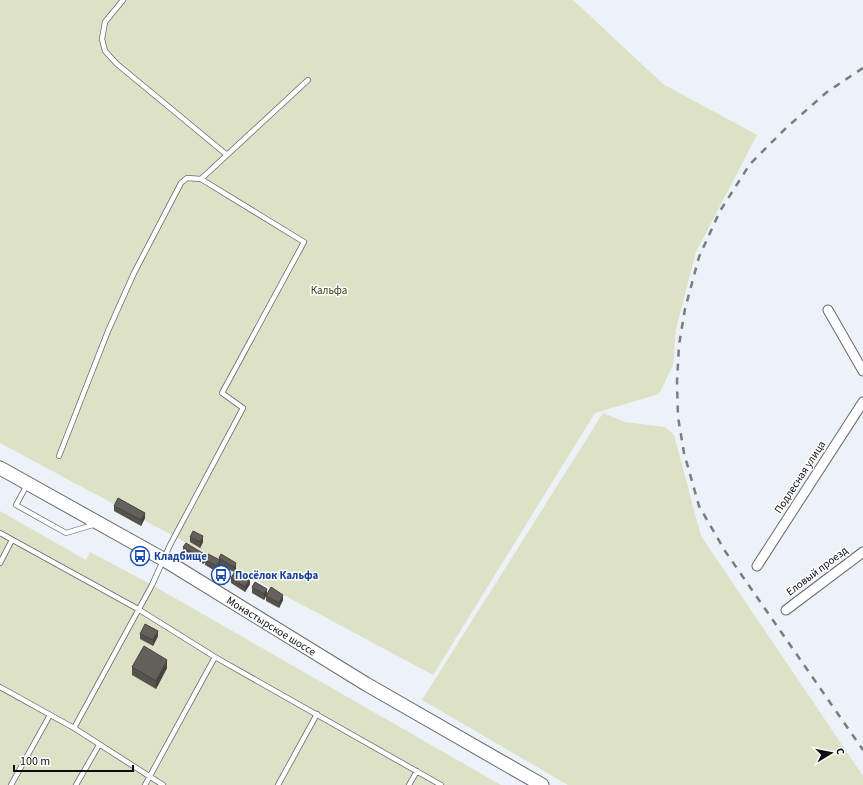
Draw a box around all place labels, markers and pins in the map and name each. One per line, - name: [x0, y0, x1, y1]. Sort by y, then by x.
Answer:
- bus stop icon: Кладбище: [129, 545, 151, 567]
- place label: Кладбище: [154, 549, 207, 564]
- bus stop icon: Посёлок Кальфа: [210, 564, 232, 586]
- place label: Посёлок Кальфа: [235, 568, 319, 583]

